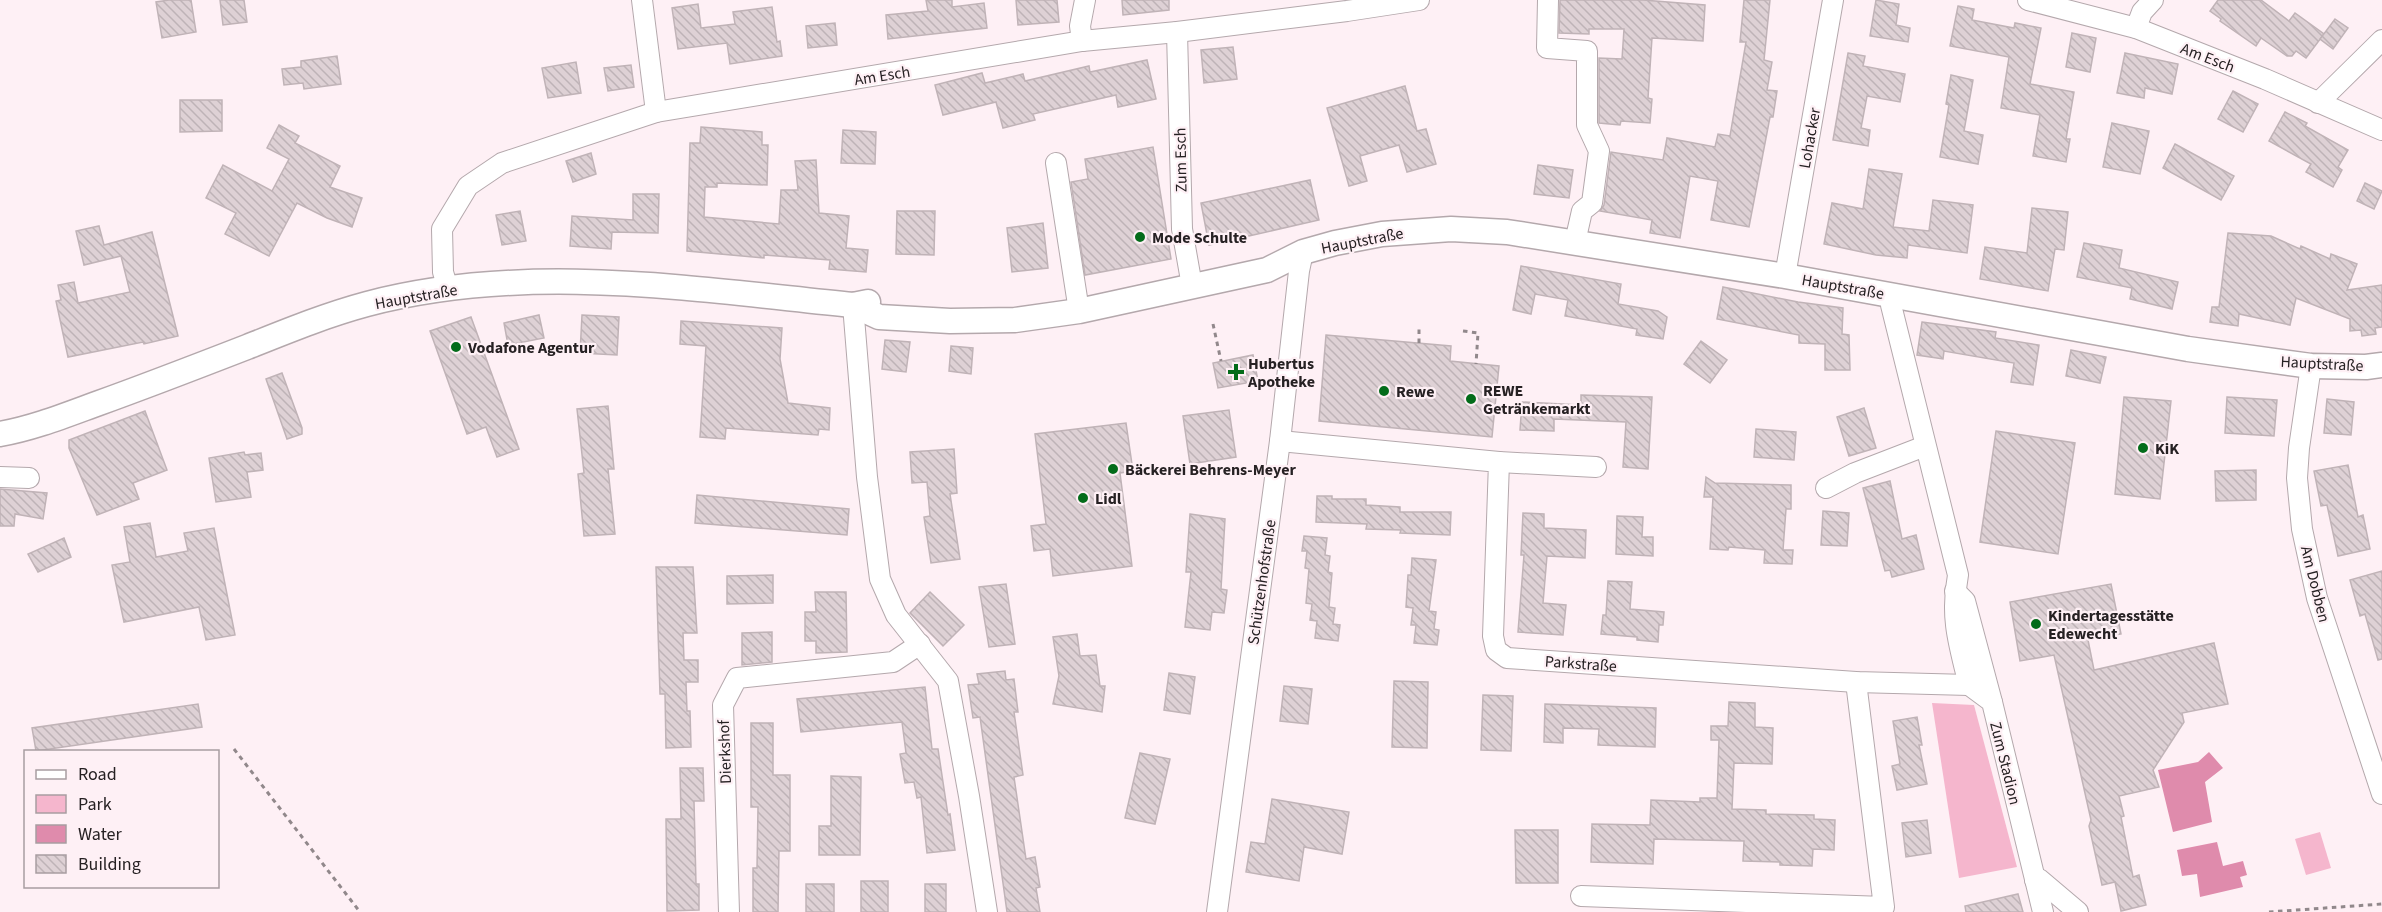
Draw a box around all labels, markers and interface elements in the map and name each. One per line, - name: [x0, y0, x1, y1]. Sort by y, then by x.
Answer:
- street label: Am Esch: [2177, 38, 2238, 78]
- street label: Am Esch: [853, 61, 912, 91]
- street label: Lohacker: [1794, 106, 1826, 170]
- street label: Zum Esch: [1169, 128, 1193, 192]
- street label: Hauptstraße: [1319, 222, 1405, 260]
- place label: Mode Schulte: [1152, 227, 1247, 249]
- marker: Mode Schulte: [1133, 230, 1147, 244]
- street label: Hauptstraße: [1800, 269, 1886, 305]
- street label: Hauptstraße: [373, 279, 459, 315]
- place label: Vodafone Agentur: [467, 337, 595, 359]
- marker: Vodafone Agentur: [449, 340, 463, 354]
- street label: Hauptstraße: [2280, 351, 2364, 377]
- place label: Hubertus Apotheke: [1247, 353, 1315, 393]
- marker: Hubertus Apotheke: [1229, 365, 1243, 379]
- place label: REWE Getränkemarkt: [1483, 380, 1590, 420]
- place label: Rewe: [1396, 381, 1434, 403]
- marker: Rewe: [1377, 384, 1391, 398]
- marker: REWE Getränkemarkt: [1464, 392, 1478, 406]
- place label: KiK: [2155, 438, 2179, 460]
- marker: KiK: [2136, 441, 2150, 455]
- place label: Bäckerei Behrens-Meyer: [1125, 459, 1297, 481]
- marker: Bäckerei Behrens-Meyer: [1106, 462, 1120, 476]
- place label: Lidl: [1095, 488, 1122, 510]
- marker: Lidl: [1076, 491, 1090, 505]
- street label: Schützenhofstraße: [1242, 518, 1282, 646]
- street label: Am Dobben: [2295, 544, 2335, 625]
- place label: Kindertagesstätte Edewecht: [2048, 605, 2174, 645]
- marker: Kindertagesstätte Edewecht: [2029, 617, 2043, 631]
- street label: Parkstraße: [1544, 651, 1618, 677]
- street label: Dierkshof: [713, 718, 737, 784]
- street label: Zum Stadion: [1984, 719, 2026, 807]
- legend: [24, 750, 219, 888]
- text: Road: [78, 762, 117, 787]
- text: Park: [78, 792, 112, 817]
- text: Water: [78, 822, 122, 847]
- text: Building: [78, 852, 141, 877]

